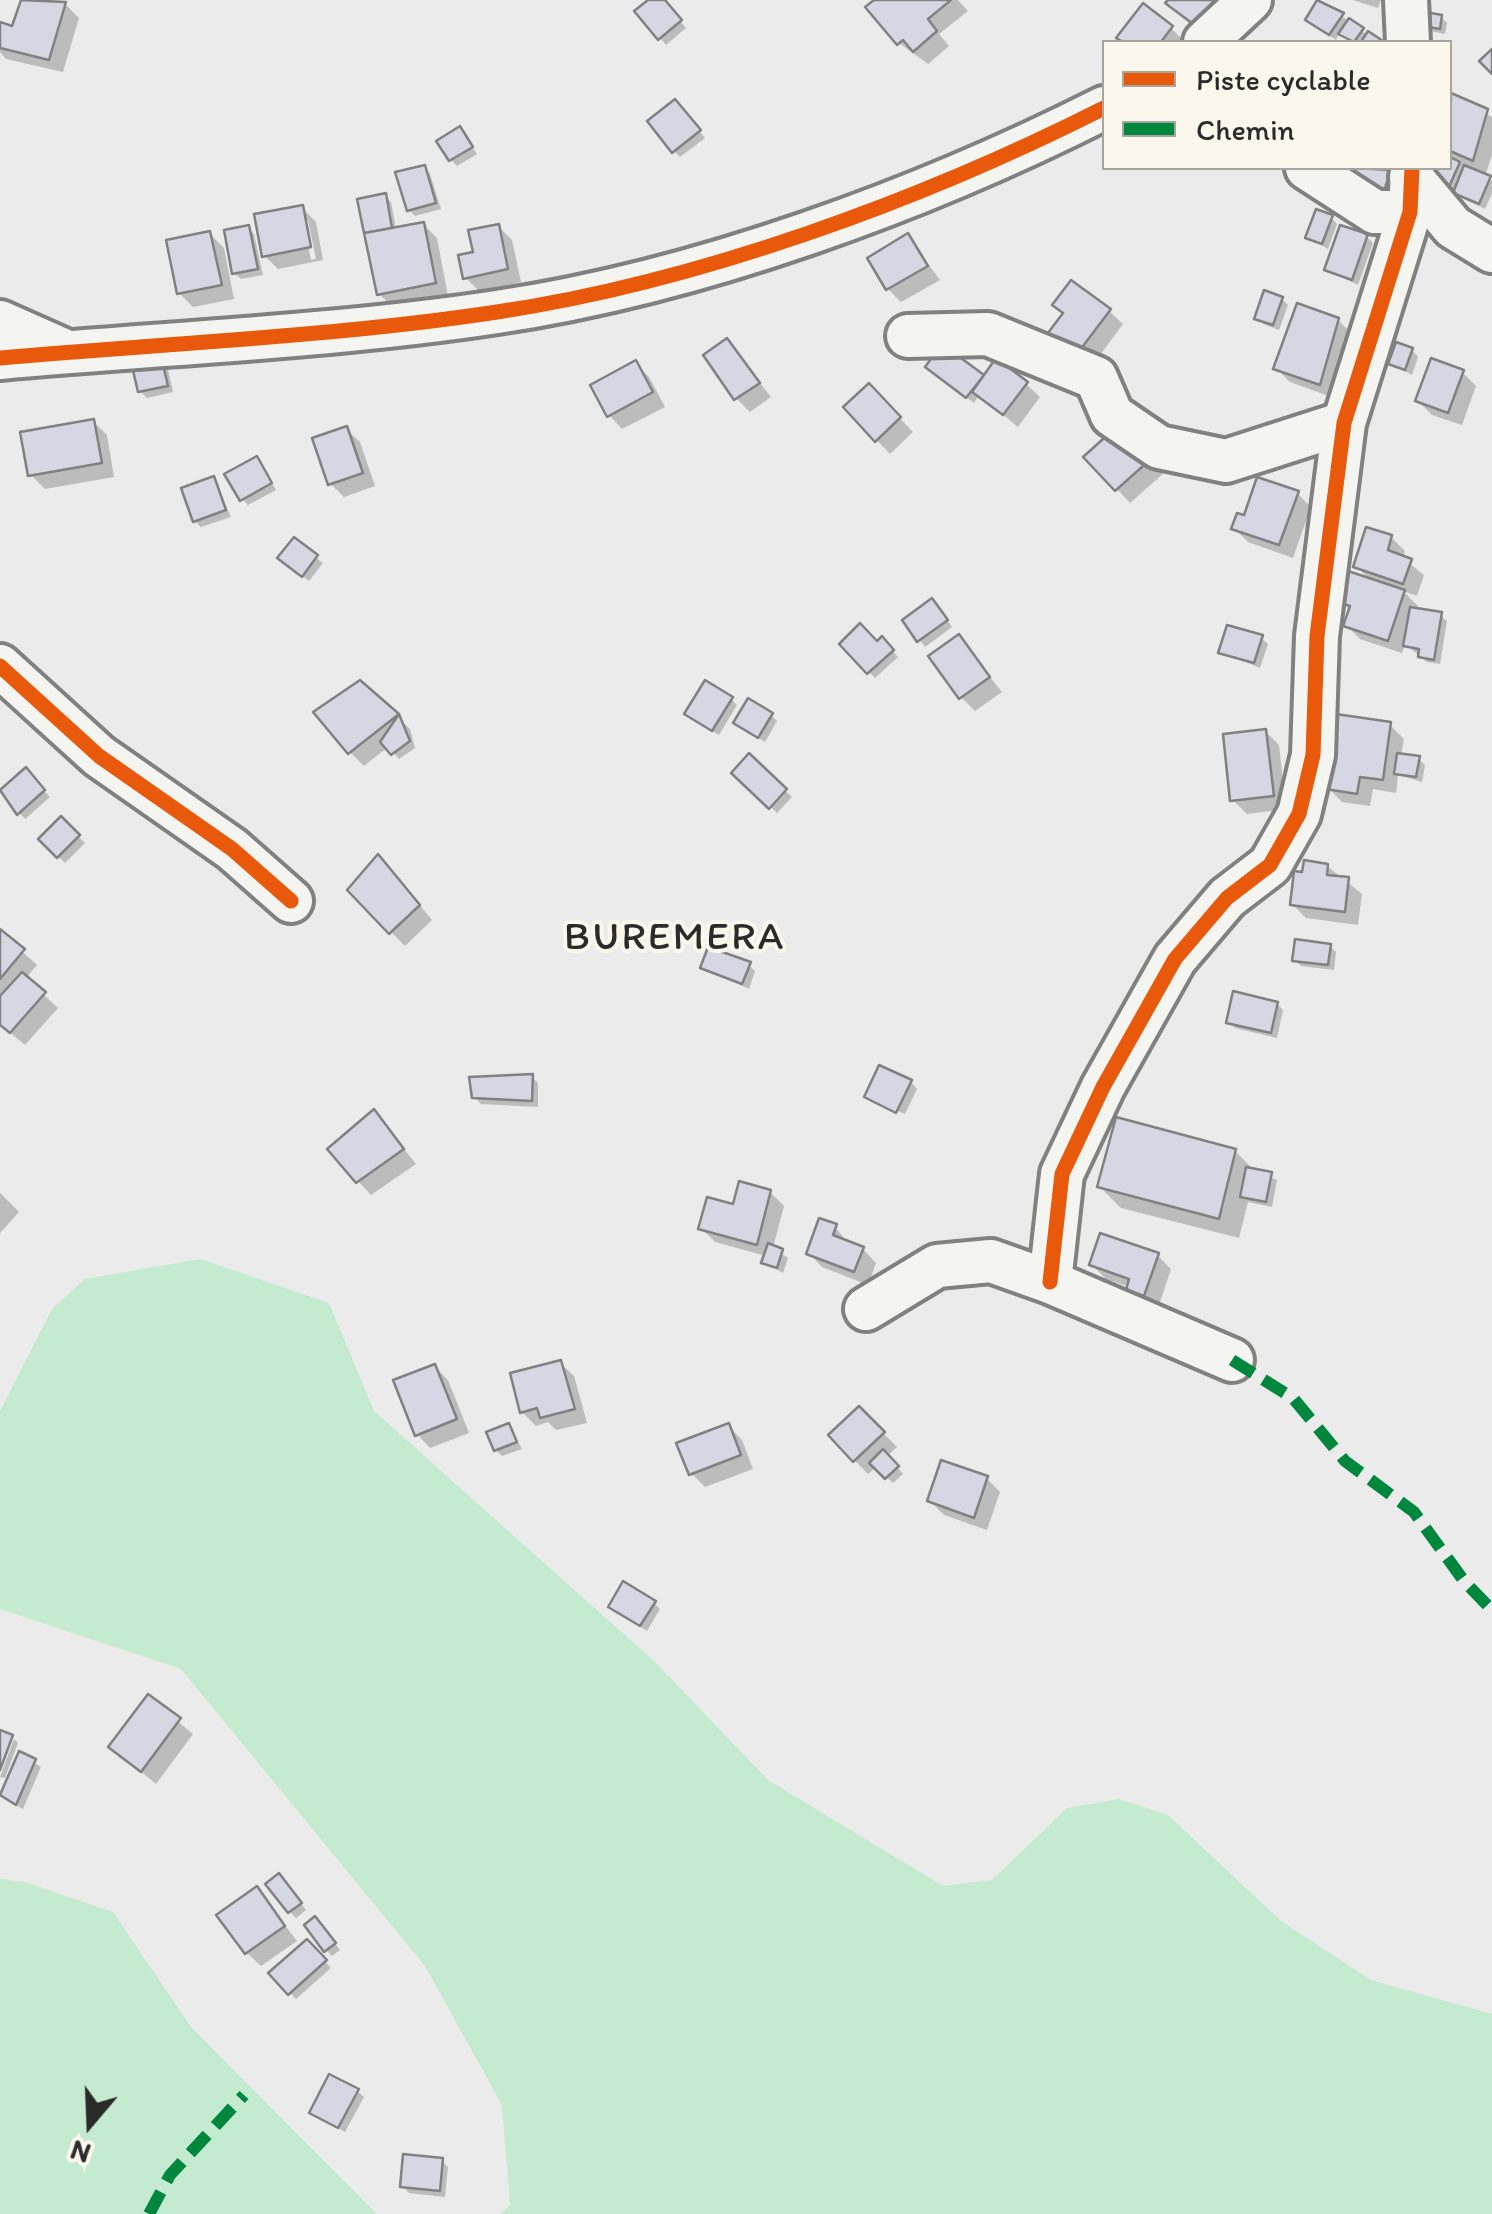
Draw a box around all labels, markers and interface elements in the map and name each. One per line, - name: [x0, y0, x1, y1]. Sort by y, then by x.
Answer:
- legend: [1102, 40, 1452, 170]
- text: Piste cyclable: [1196, 61, 1371, 98]
- text: Chemin: [1196, 111, 1295, 148]
- district label: BUREMERA: [564, 915, 786, 963]
- north arrow: [40, 2074, 140, 2174]
- text: N: [66, 2133, 95, 2172]

